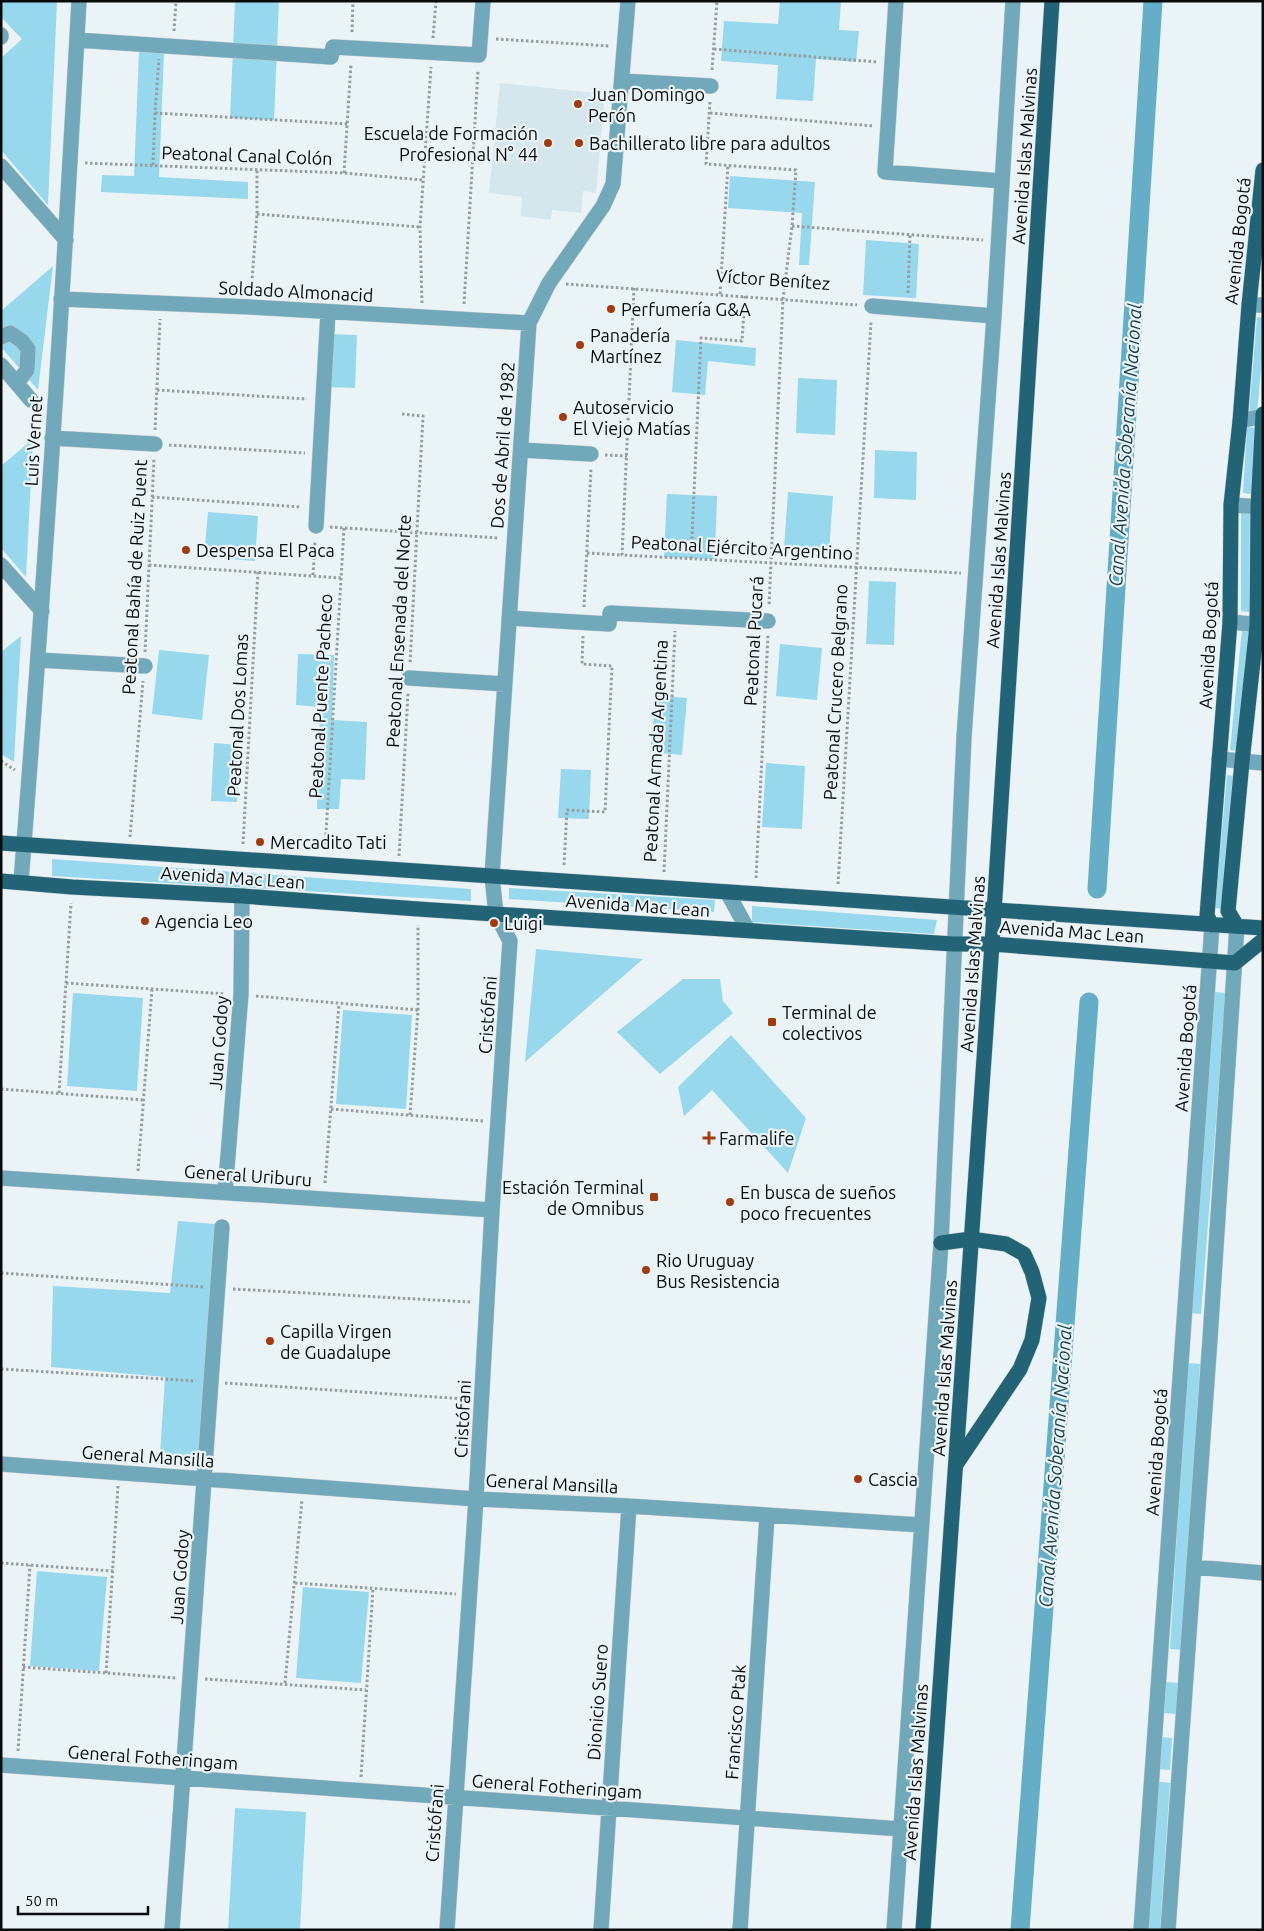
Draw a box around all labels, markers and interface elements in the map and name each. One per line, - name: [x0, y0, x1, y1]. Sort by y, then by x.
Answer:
- street label: Avenida Islas Malvinas: [1008, 67, 1040, 245]
- place label: Juan Domingo Perón: [588, 84, 705, 125]
- marker: Juan Domingo Perón: [572, 98, 584, 110]
- place label: Escuela de Formación Profesional N° 44: [364, 123, 538, 164]
- place label: Bachillerato libre para adultos: [589, 133, 831, 153]
- marker: Escuela de Formación Profesional N° 44: [542, 137, 554, 149]
- marker: Bachillerato libre para adultos: [573, 137, 585, 149]
- street label: Peatonal Canal Colón: [161, 142, 333, 168]
- street label: Avenida Bogotá: [1220, 176, 1254, 306]
- street label: Víctor Benítez: [715, 265, 831, 293]
- street label: Soldado Almonacid: [218, 277, 374, 305]
- place label: Perfumería G&A: [621, 299, 751, 319]
- water label: Canal Avenida Soberanía Nacional: [1104, 302, 1146, 587]
- marker: Perfumería G&A: [605, 303, 617, 315]
- place label: Panadería Martínez: [590, 325, 670, 366]
- marker: Panadería Martínez: [574, 339, 586, 351]
- street label: Dos de Abril de 1982: [486, 361, 518, 529]
- street label: Luis Vernet: [21, 395, 45, 487]
- place label: Autoservicio El Viejo Matías: [573, 397, 691, 438]
- marker: Autoservicio El Viejo Matías: [557, 411, 569, 423]
- street label: Peatonal Bahía de Ruiz Puent: [118, 459, 150, 695]
- street label: Avenida Islas Malvinas: [982, 471, 1014, 649]
- street label: Peatonal Ensenada del Norte: [382, 514, 414, 748]
- street label: Peatonal Ejército Argentino: [630, 531, 854, 563]
- place label: Despensa El Paca: [196, 540, 335, 560]
- marker: Despensa El Paca: [180, 544, 192, 556]
- street label: Peatonal Pucará: [740, 575, 766, 707]
- street label: Avenida Bogotá: [1195, 581, 1221, 709]
- street label: Peatonal Crucero Belgrano: [819, 583, 851, 801]
- street label: Peatonal Puente Pacheco: [305, 593, 335, 799]
- street label: Peatonal Dos Lomas: [223, 633, 251, 797]
- street label: Peatonal Armada Argentina: [639, 639, 671, 863]
- place label: Mercadito Tati: [270, 832, 387, 852]
- marker: Mercadito Tati: [254, 836, 266, 848]
- street label: Avenida Mac Lean: [160, 862, 306, 892]
- street label: Avenida Islas Malvinas: [956, 875, 988, 1053]
- street label: Avenida Mac Lean: [565, 890, 711, 920]
- place label: Agencia Leo: [155, 911, 253, 931]
- place label: Luigi: [504, 913, 543, 933]
- marker: Agencia Leo: [139, 915, 151, 927]
- street label: Avenida Mac Lean: [999, 916, 1145, 946]
- marker: Luigi: [488, 917, 500, 929]
- street label: Cristófani: [474, 975, 500, 1055]
- street label: Avenida Bogotá: [1171, 984, 1199, 1112]
- street label: Juan Godoy: [205, 995, 231, 1091]
- place label: Terminal de colectivos: [782, 1002, 877, 1043]
- marker: Terminal de colectivos: [766, 1016, 778, 1028]
- place label: Farmalife: [719, 1128, 795, 1148]
- marker: Farmalife: [703, 1132, 715, 1144]
- street label: General Uriburu: [183, 1161, 313, 1189]
- place label: Estación Terminal de Omnibus: [502, 1177, 644, 1218]
- place label: En busca de sueños poco frecuentes: [740, 1182, 896, 1223]
- marker: Estación Terminal de Omnibus: [648, 1191, 660, 1203]
- marker: En busca de sueños poco frecuentes: [724, 1196, 736, 1208]
- place label: Rio Uruguay Bus Resistencia: [656, 1250, 780, 1291]
- marker: Rio Uruguay Bus Resistencia: [640, 1264, 652, 1276]
- street label: Avenida Islas Malvinas: [928, 1279, 960, 1457]
- place label: Capilla Virgen de Guadalupe: [280, 1321, 392, 1362]
- water label: Canal Avenida Soberanía Nacional: [1034, 1323, 1076, 1608]
- marker: Capilla Virgen de Guadalupe: [264, 1335, 276, 1347]
- street label: Cristófani: [450, 1379, 474, 1459]
- street label: Avenida Bogotá: [1142, 1388, 1170, 1516]
- street label: General Mansilla: [81, 1441, 215, 1471]
- place label: Cascia: [868, 1469, 918, 1489]
- street label: General Mansilla: [485, 1470, 619, 1496]
- marker: Cascia: [852, 1473, 864, 1485]
- street label: Juan Godoy: [166, 1529, 192, 1625]
- street label: Dionicio Suero: [583, 1643, 611, 1761]
- street label: Francisco Ptak: [721, 1664, 749, 1780]
- street label: Avenida Islas Malvinas: [899, 1683, 931, 1861]
- street label: General Fotheringam: [67, 1741, 239, 1773]
- street label: General Fotheringam: [471, 1770, 643, 1802]
- street label: Cristófani: [421, 1783, 447, 1863]
- scale bar: [18, 1884, 148, 1916]
- text: 50 m: [25, 1892, 58, 1909]

